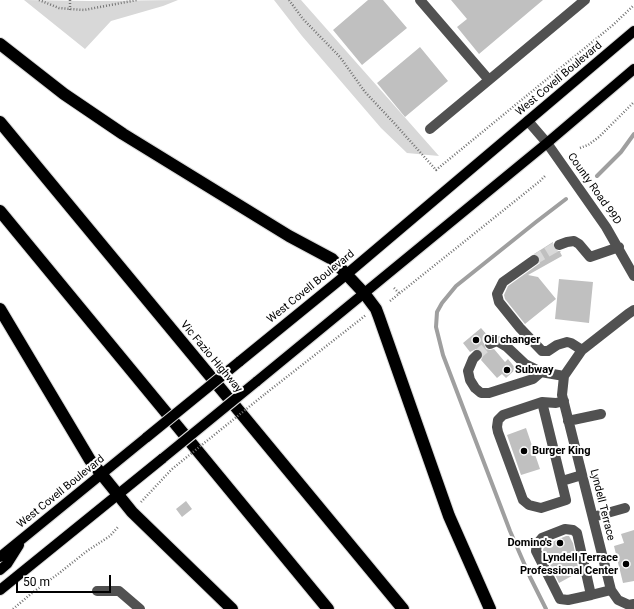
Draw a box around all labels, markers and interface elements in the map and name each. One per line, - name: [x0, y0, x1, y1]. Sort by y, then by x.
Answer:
- street label: West Covell Boulevard: [513, 39, 605, 119]
- street label: County Road 99D: [564, 151, 624, 227]
- street label: West Covell Boulevard: [265, 248, 357, 326]
- street label: Vic Fazio Highway: [177, 319, 245, 395]
- place label: Oil changer: [484, 333, 540, 347]
- marker: Oil changer: [471, 335, 481, 345]
- place label: Subway: [515, 363, 554, 377]
- marker: Subway: [502, 365, 512, 375]
- place label: Burger King: [532, 444, 590, 458]
- marker: Burger King: [519, 446, 529, 456]
- street label: West Covell Boulevard: [15, 453, 107, 531]
- street label: Lyndell Terrace: [587, 468, 617, 542]
- place label: Domino's: [507, 536, 552, 550]
- marker: Domino's: [555, 538, 565, 548]
- place label: Lyndell Terrace Professional Center: [520, 551, 618, 577]
- marker: Lyndell Terrace Professional Center: [621, 559, 631, 569]
- scale bar: [18, 567, 113, 593]
- text: 50 m: [23, 575, 50, 589]

